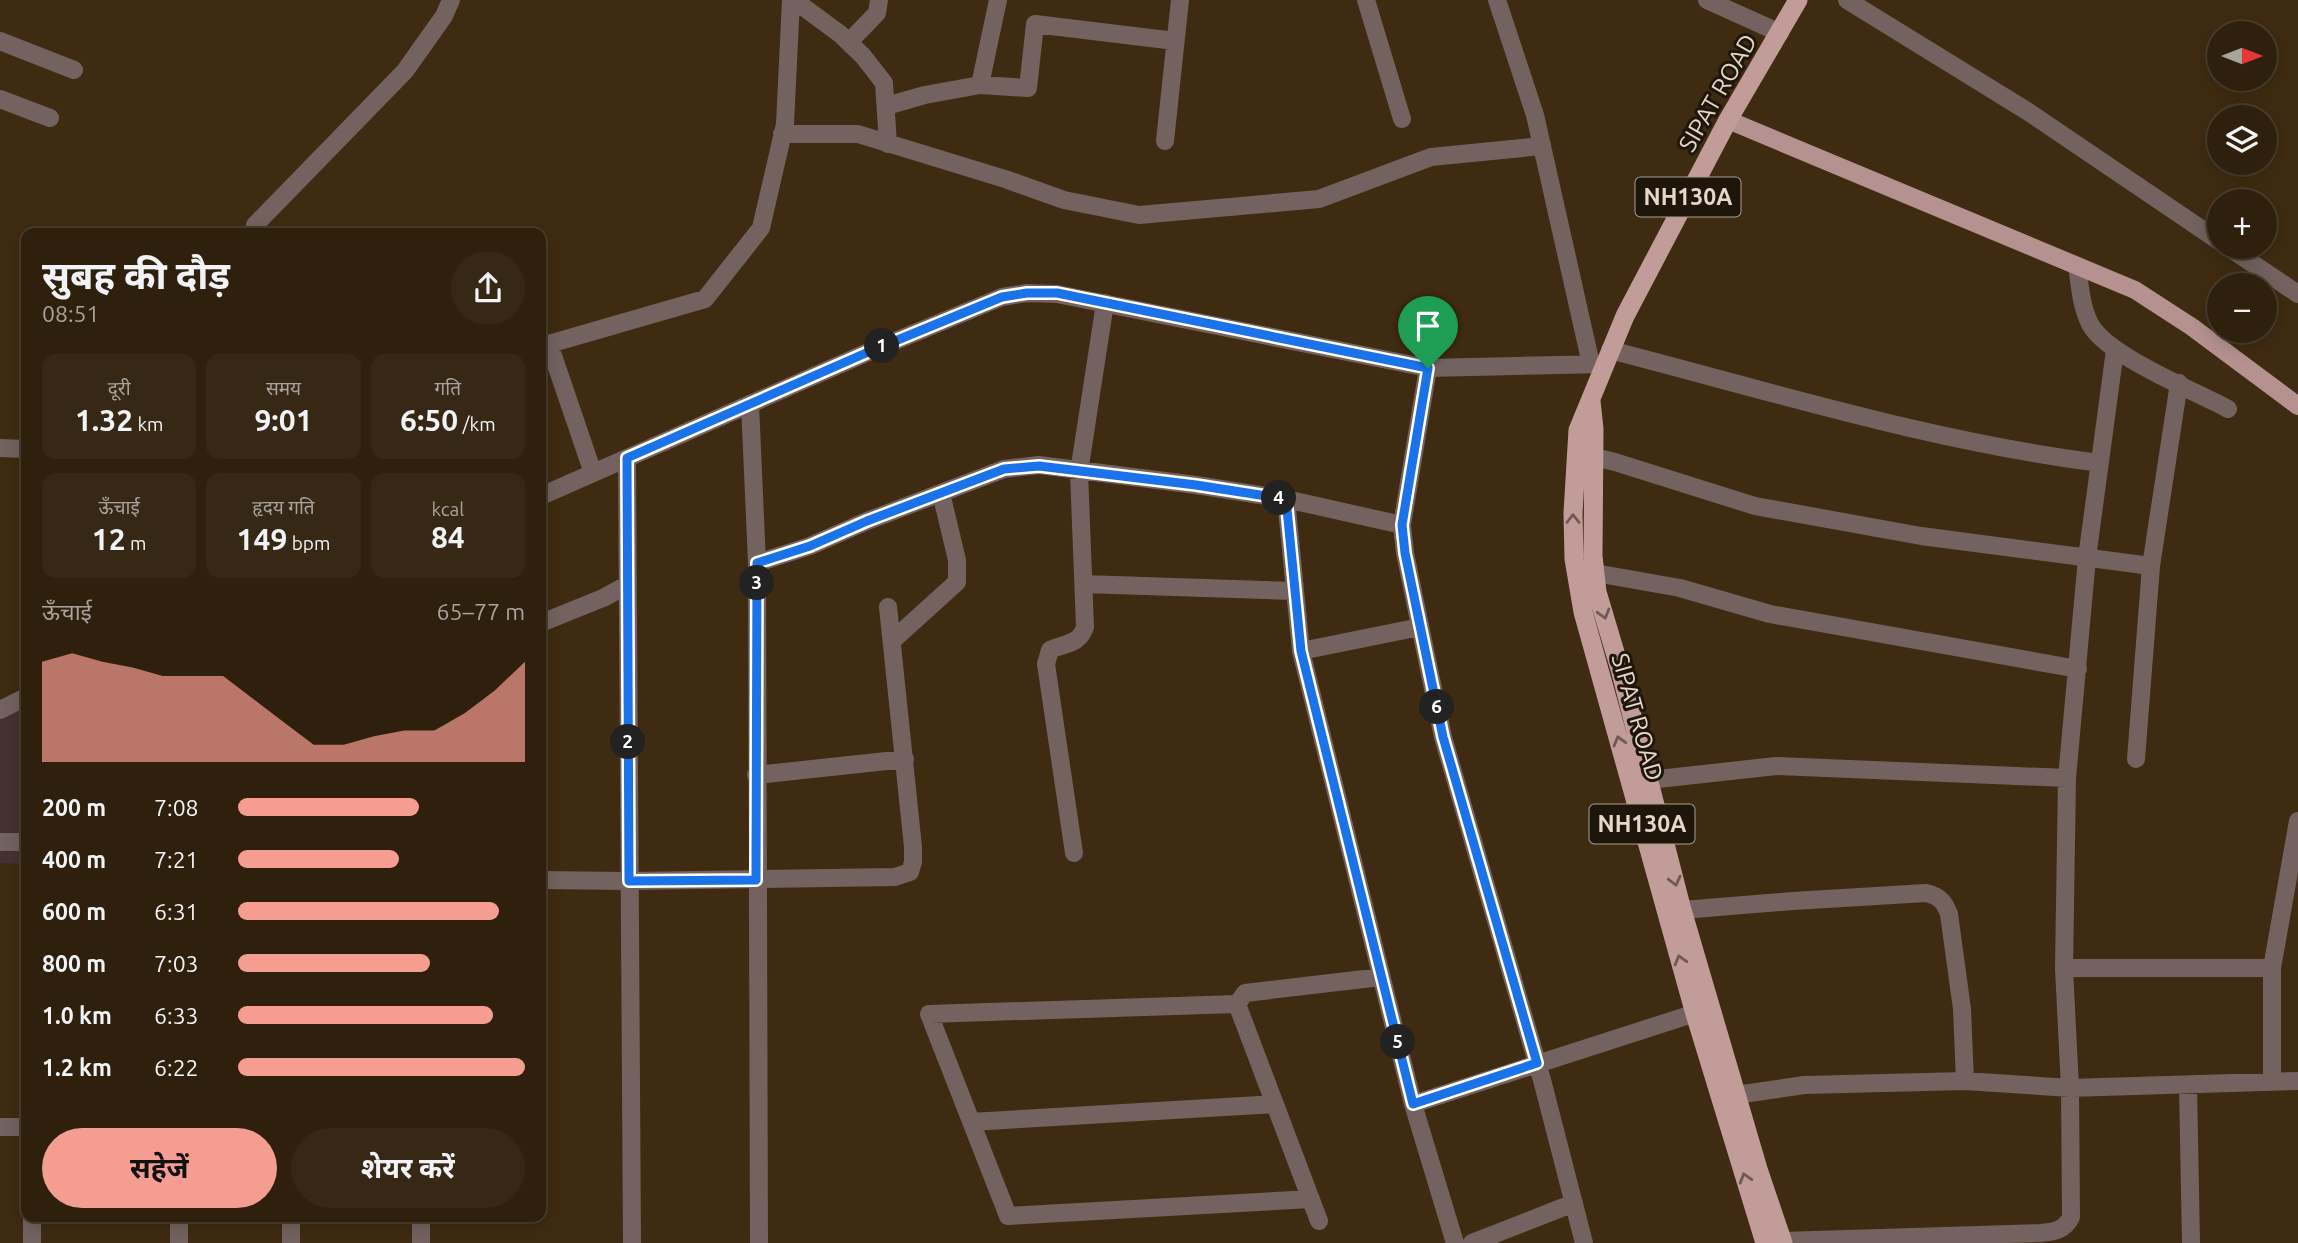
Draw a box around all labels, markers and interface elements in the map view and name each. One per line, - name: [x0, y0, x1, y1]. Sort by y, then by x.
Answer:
- north arrow: [2207, 21, 2277, 91]
- map controls: [2207, 21, 2277, 343]
- street label: SIPAT ROAD: [1673, 29, 1762, 156]
- button: layers: [2207, 105, 2277, 175]
- road number: NH130A: [1636, 178, 1740, 216]
- button: +: [2207, 189, 2277, 259]
- button: share: [451, 251, 525, 325]
- text: सुबह की दौड़: [42, 254, 230, 296]
- button: −: [2207, 273, 2277, 343]
- pin: [1398, 296, 1458, 368]
- text: 08:51: [42, 301, 100, 326]
- icon: arrive: [1409, 307, 1447, 345]
- pin: 1: [864, 328, 900, 364]
- text: 1: [876, 334, 887, 356]
- text: दूरी: [108, 377, 131, 399]
- text: समय: [266, 377, 301, 399]
- text: गति: [435, 377, 461, 399]
- text: 1.32: [75, 403, 133, 437]
- text: 9:01: [254, 403, 313, 437]
- text: 6:50: [400, 403, 458, 437]
- text: km: [133, 413, 163, 435]
- text: /km: [458, 413, 496, 435]
- pin: 4: [1262, 480, 1296, 516]
- text: 4: [1273, 486, 1284, 508]
- text: ऊँचाई: [99, 496, 140, 518]
- text: हृदय गति: [252, 496, 315, 518]
- text: kcal: [431, 498, 464, 520]
- one-way arrow: [1565, 513, 1581, 524]
- text: 84: [431, 520, 465, 554]
- text: 12: [92, 522, 126, 556]
- text: 149: [237, 522, 287, 556]
- text: m: [126, 532, 146, 554]
- text: bpm: [287, 532, 330, 554]
- pin: 3: [740, 566, 774, 600]
- text: 3: [751, 571, 762, 593]
- text: ऊँचाई: [42, 599, 92, 624]
- text: 65–77 m: [437, 599, 525, 624]
- one-way arrow: [1595, 608, 1610, 620]
- street label: SIPAT ROAD: [1606, 650, 1669, 784]
- pin: 6: [1420, 690, 1454, 724]
- text: 6: [1431, 695, 1442, 717]
- pin: 2: [610, 724, 646, 760]
- text: 2: [622, 730, 633, 752]
- one-way arrow: [1612, 735, 1627, 747]
- text: 200 m: [42, 795, 106, 820]
- text: 7:08: [154, 795, 199, 820]
- road number: NH130A: [1590, 804, 1694, 844]
- text: 400 m: [42, 847, 106, 872]
- text: 7:21: [154, 847, 199, 872]
- one-way arrow: [1667, 875, 1681, 887]
- text: 600 m: [42, 899, 106, 924]
- text: 6:31: [154, 899, 199, 924]
- text: 800 m: [42, 951, 106, 976]
- text: 7:03: [154, 951, 199, 976]
- one-way arrow: [1673, 954, 1688, 966]
- text: 1.0 km: [42, 1003, 112, 1028]
- text: 6:33: [154, 1003, 199, 1028]
- pin: 5: [1380, 1024, 1416, 1060]
- text: 5: [1392, 1030, 1403, 1052]
- text: 1.2 km: [42, 1055, 112, 1080]
- text: 6:22: [154, 1055, 199, 1080]
- button: सहेजें: [42, 1128, 277, 1208]
- button: शेयर करें: [291, 1128, 525, 1208]
- one-way arrow: [1738, 1172, 1753, 1184]

